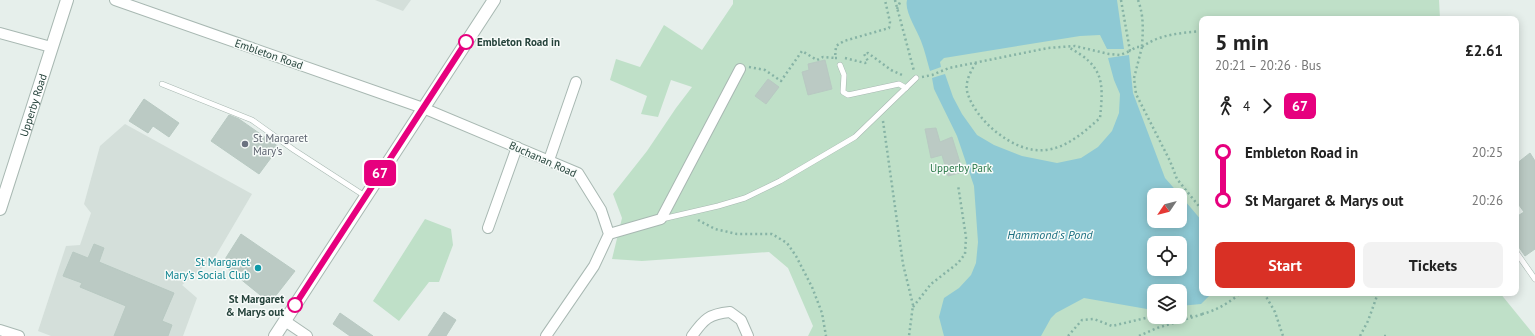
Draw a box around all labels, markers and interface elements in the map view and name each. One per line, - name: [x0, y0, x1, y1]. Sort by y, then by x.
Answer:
- text: 5 min: [1215, 28, 1269, 56]
- marker: Embleton Road in: [458, 34, 474, 50]
- place label: Embleton Road in: [477, 35, 560, 49]
- street label: Embleton Road: [233, 36, 305, 72]
- text: £2.61: [1465, 41, 1503, 60]
- text: 20:21 – 20:26 · Bus: [1215, 57, 1321, 74]
- street label: Upperby Road: [17, 72, 50, 138]
- icon: walk: [1215, 95, 1237, 117]
- icon: forward: [1256, 95, 1278, 117]
- text: 67: [1292, 97, 1308, 115]
- text: 4: [1243, 98, 1250, 115]
- place label: St Margaret Mary's: [253, 131, 308, 158]
- street label: Buchanan Road: [507, 138, 579, 180]
- marker: St Margaret Mary's: [240, 139, 250, 149]
- text: Embleton Road in: [1245, 143, 1358, 162]
- text: 20:25: [1472, 144, 1503, 161]
- line badge: 67: [362, 160, 398, 186]
- park label: Upperby Park: [930, 161, 993, 175]
- text: 67: [372, 164, 388, 182]
- north arrow: [1147, 188, 1187, 228]
- map controls: [1147, 188, 1187, 324]
- text: St Margaret & Marys out: [1245, 191, 1403, 210]
- text: 20:26: [1472, 192, 1503, 209]
- water label: Hammond's Pond: [1007, 227, 1094, 242]
- button: locate: [1147, 236, 1187, 276]
- button: Start: [1215, 242, 1355, 288]
- button: Tickets: [1363, 242, 1503, 288]
- place label: St Margaret Mary's Social Club: [165, 255, 250, 282]
- marker: St Margaret Mary's Social Club: [253, 263, 263, 273]
- button: layers: [1147, 284, 1187, 324]
- place label: St Margaret & Marys out: [226, 292, 284, 319]
- marker: St Margaret & Marys out: [287, 297, 303, 313]

